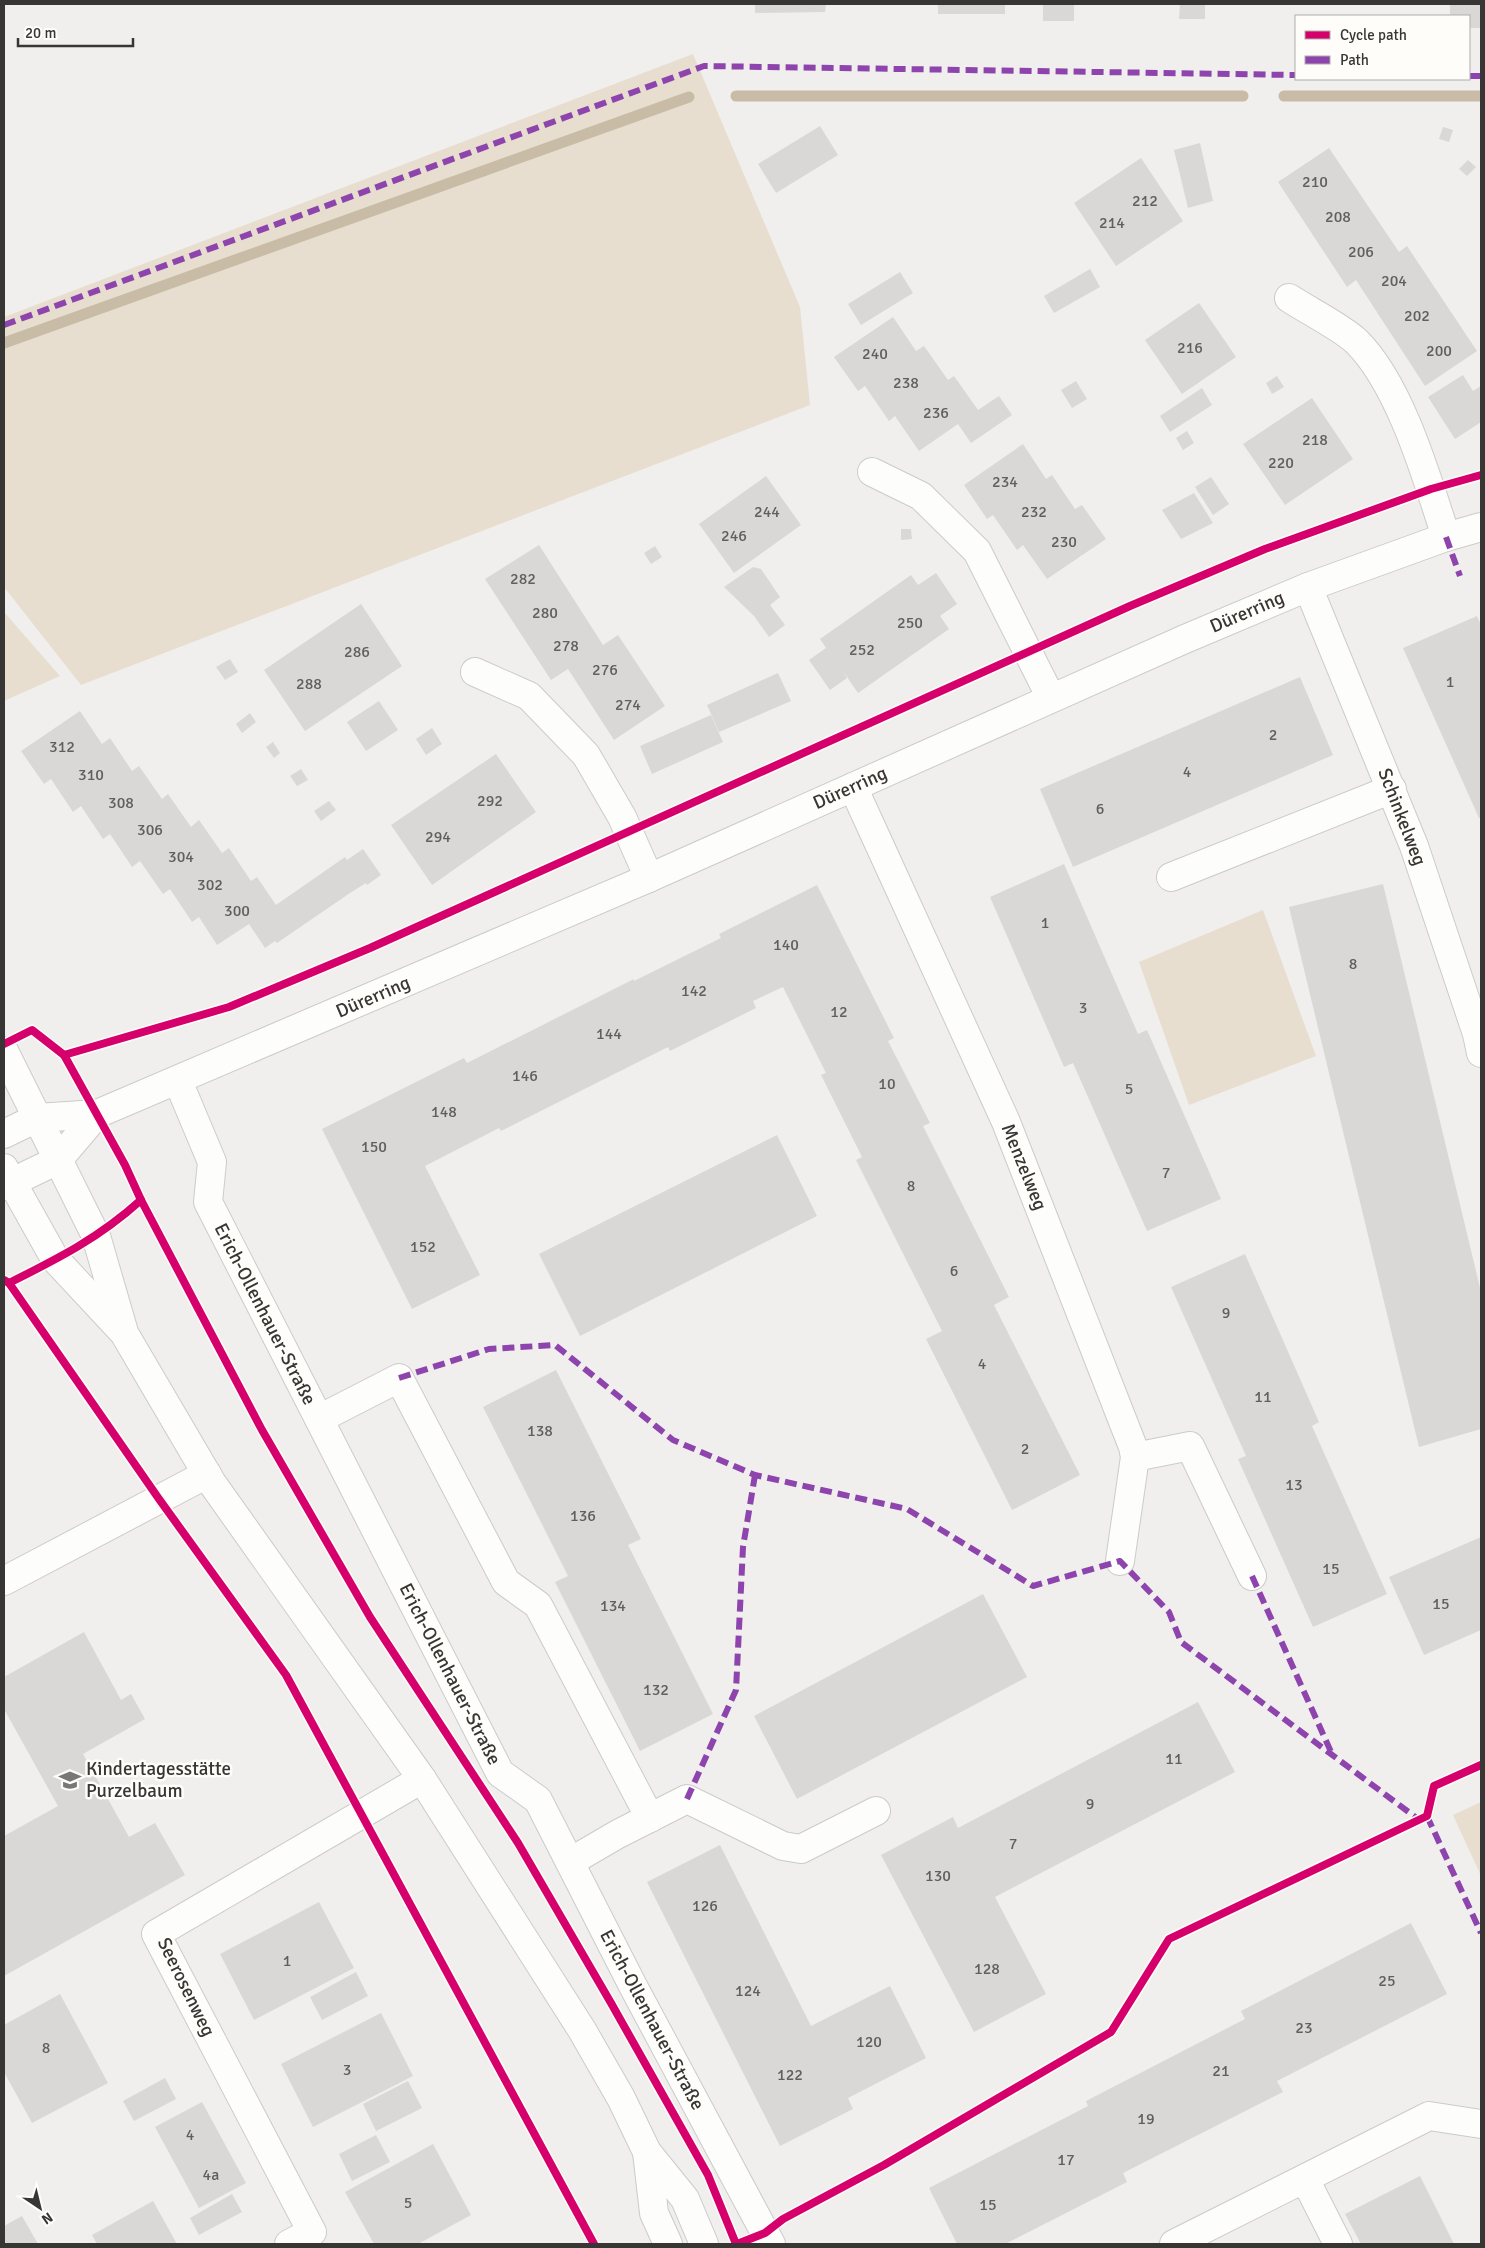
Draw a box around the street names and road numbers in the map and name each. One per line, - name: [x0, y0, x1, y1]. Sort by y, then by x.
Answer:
- street label: Dürerring: [1206, 586, 1288, 638]
- street label: Dürerring: [809, 761, 891, 815]
- street label: Schinkelweg: [1372, 765, 1432, 869]
- street label: Dürerring: [332, 971, 414, 1023]
- street label: Menzelweg: [996, 1120, 1052, 1214]
- street label: Erich-Ollenhauer-Straße: [209, 1219, 321, 1409]
- street label: Erich-Ollenhauer-Straße: [394, 1579, 506, 1769]
- street label: Erich-Ollenhauer-Straße: [594, 1926, 710, 2114]
- street label: Seerosenweg: [152, 1934, 220, 2040]

